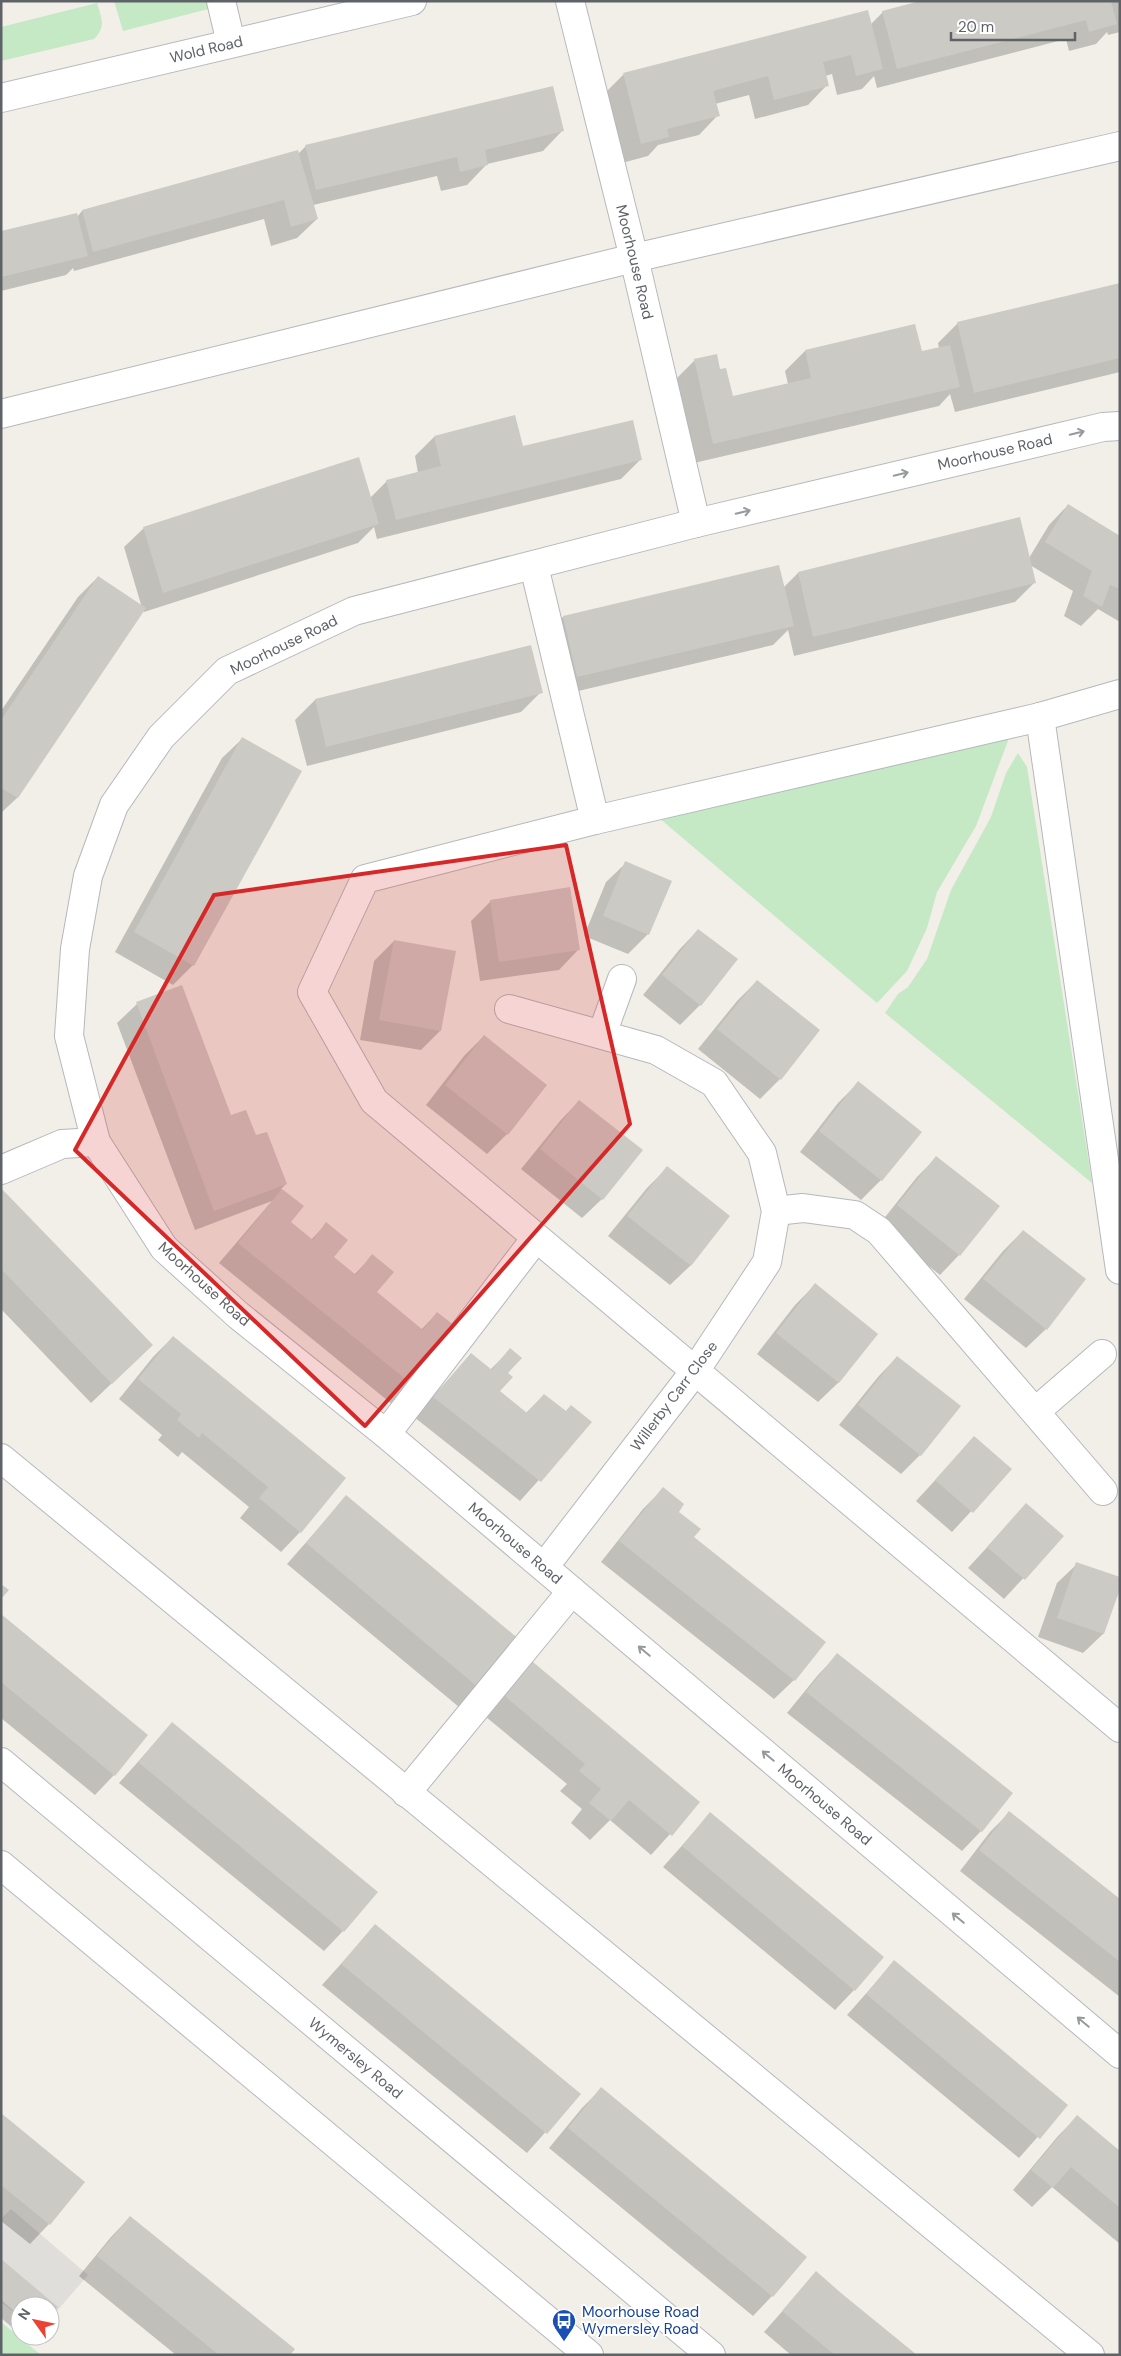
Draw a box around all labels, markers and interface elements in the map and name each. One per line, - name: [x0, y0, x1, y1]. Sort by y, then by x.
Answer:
- scale bar: [951, 10, 1075, 42]
- text: 20 m: [958, 17, 994, 37]
- street label: Wold Road: [168, 31, 245, 68]
- street label: Moorhouse Road: [611, 203, 658, 321]
- one-way arrow: [1068, 428, 1084, 437]
- street label: Moorhouse Road: [936, 429, 1054, 475]
- one-way arrow: [893, 469, 909, 478]
- one-way arrow: [735, 507, 751, 516]
- street label: Moorhouse Road: [227, 610, 341, 680]
- street label: Moorhouse Road: [154, 1237, 254, 1331]
- street label: Willerby Carr Close: [626, 1337, 722, 1455]
- street label: Moorhouse Road: [464, 1498, 566, 1589]
- one-way arrow: [637, 1645, 650, 1657]
- one-way arrow: [761, 1750, 774, 1762]
- street label: Moorhouse Road: [773, 1759, 876, 1850]
- one-way arrow: [952, 1912, 965, 1923]
- street label: Wymersley Road: [304, 2013, 407, 2103]
- one-way arrow: [1076, 2017, 1089, 2028]
- north arrow: [10, 2296, 60, 2346]
- place label: Moorhouse Road Wymersley Road: [582, 2302, 699, 2339]
- text: N: [14, 2305, 34, 2323]
- bus stop icon: Moorhouse Road Wymersley Road: [551, 2308, 577, 2342]

